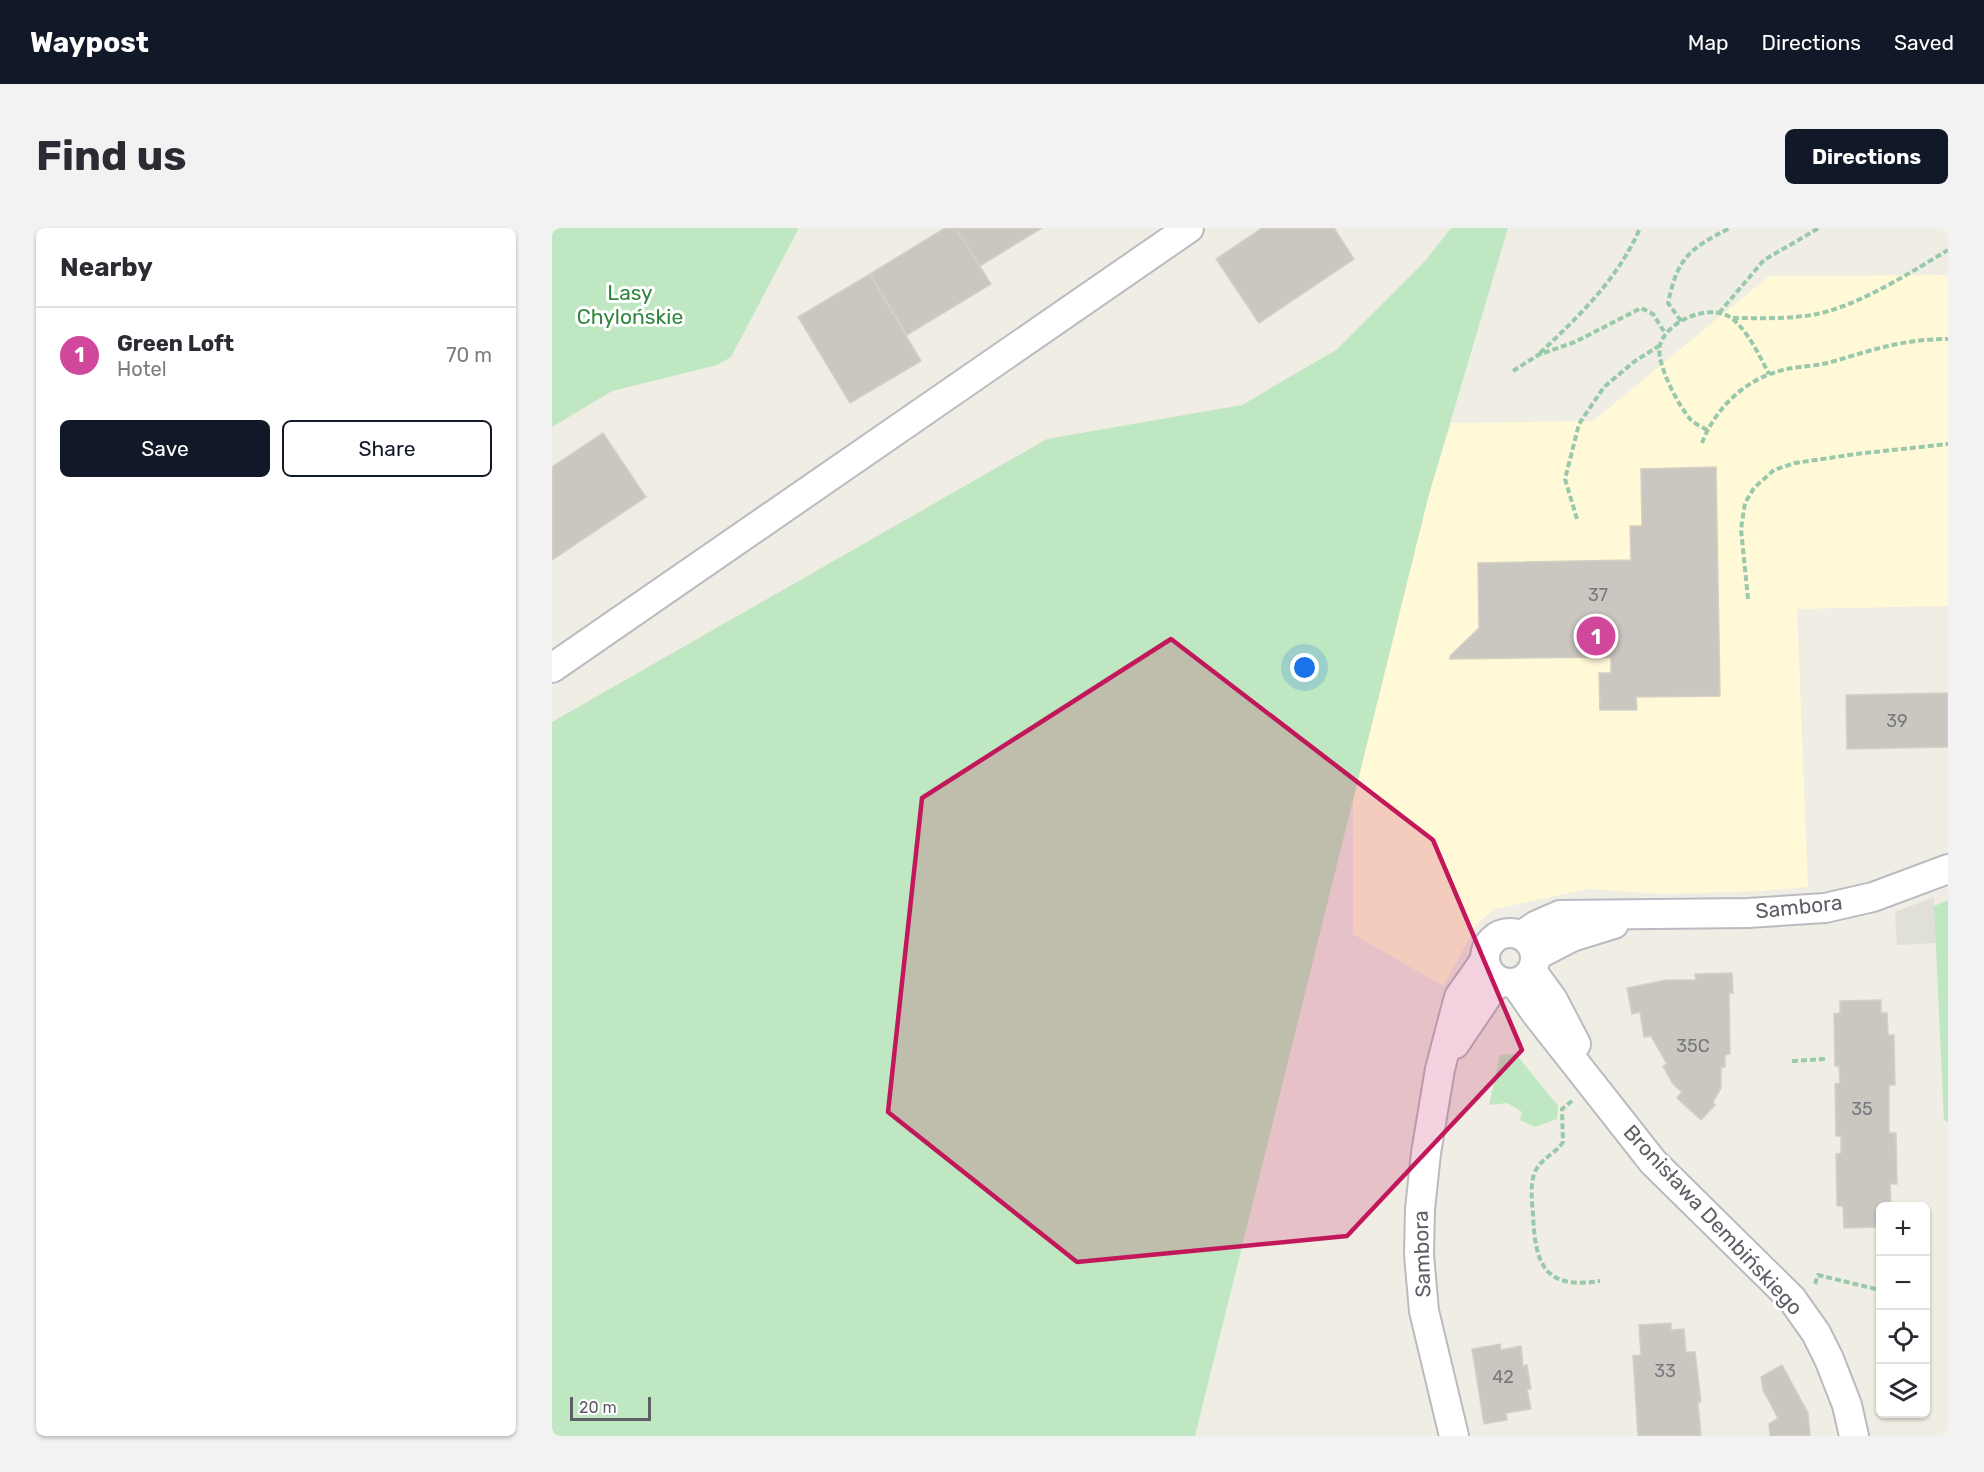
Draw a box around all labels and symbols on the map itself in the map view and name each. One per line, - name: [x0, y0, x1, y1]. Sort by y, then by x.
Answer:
- park label: Lasy Chylońskie: [577, 280, 683, 329]
- house number: 37: [1588, 584, 1608, 606]
- pin: 1: [1576, 614, 1616, 658]
- your location: [1290, 653, 1319, 682]
- house number: 39: [1886, 710, 1908, 732]
- street label: Sambora: [1754, 890, 1844, 923]
- house number: 35C: [1676, 1035, 1710, 1057]
- house number: 35: [1851, 1098, 1873, 1120]
- street label: Bronisława Dembińskiego: [1619, 1119, 1808, 1320]
- street label: Sambora: [1407, 1210, 1436, 1298]
- house number: 33: [1654, 1360, 1676, 1382]
- house number: 42: [1492, 1366, 1514, 1388]
- scale bar: [570, 1394, 651, 1422]

